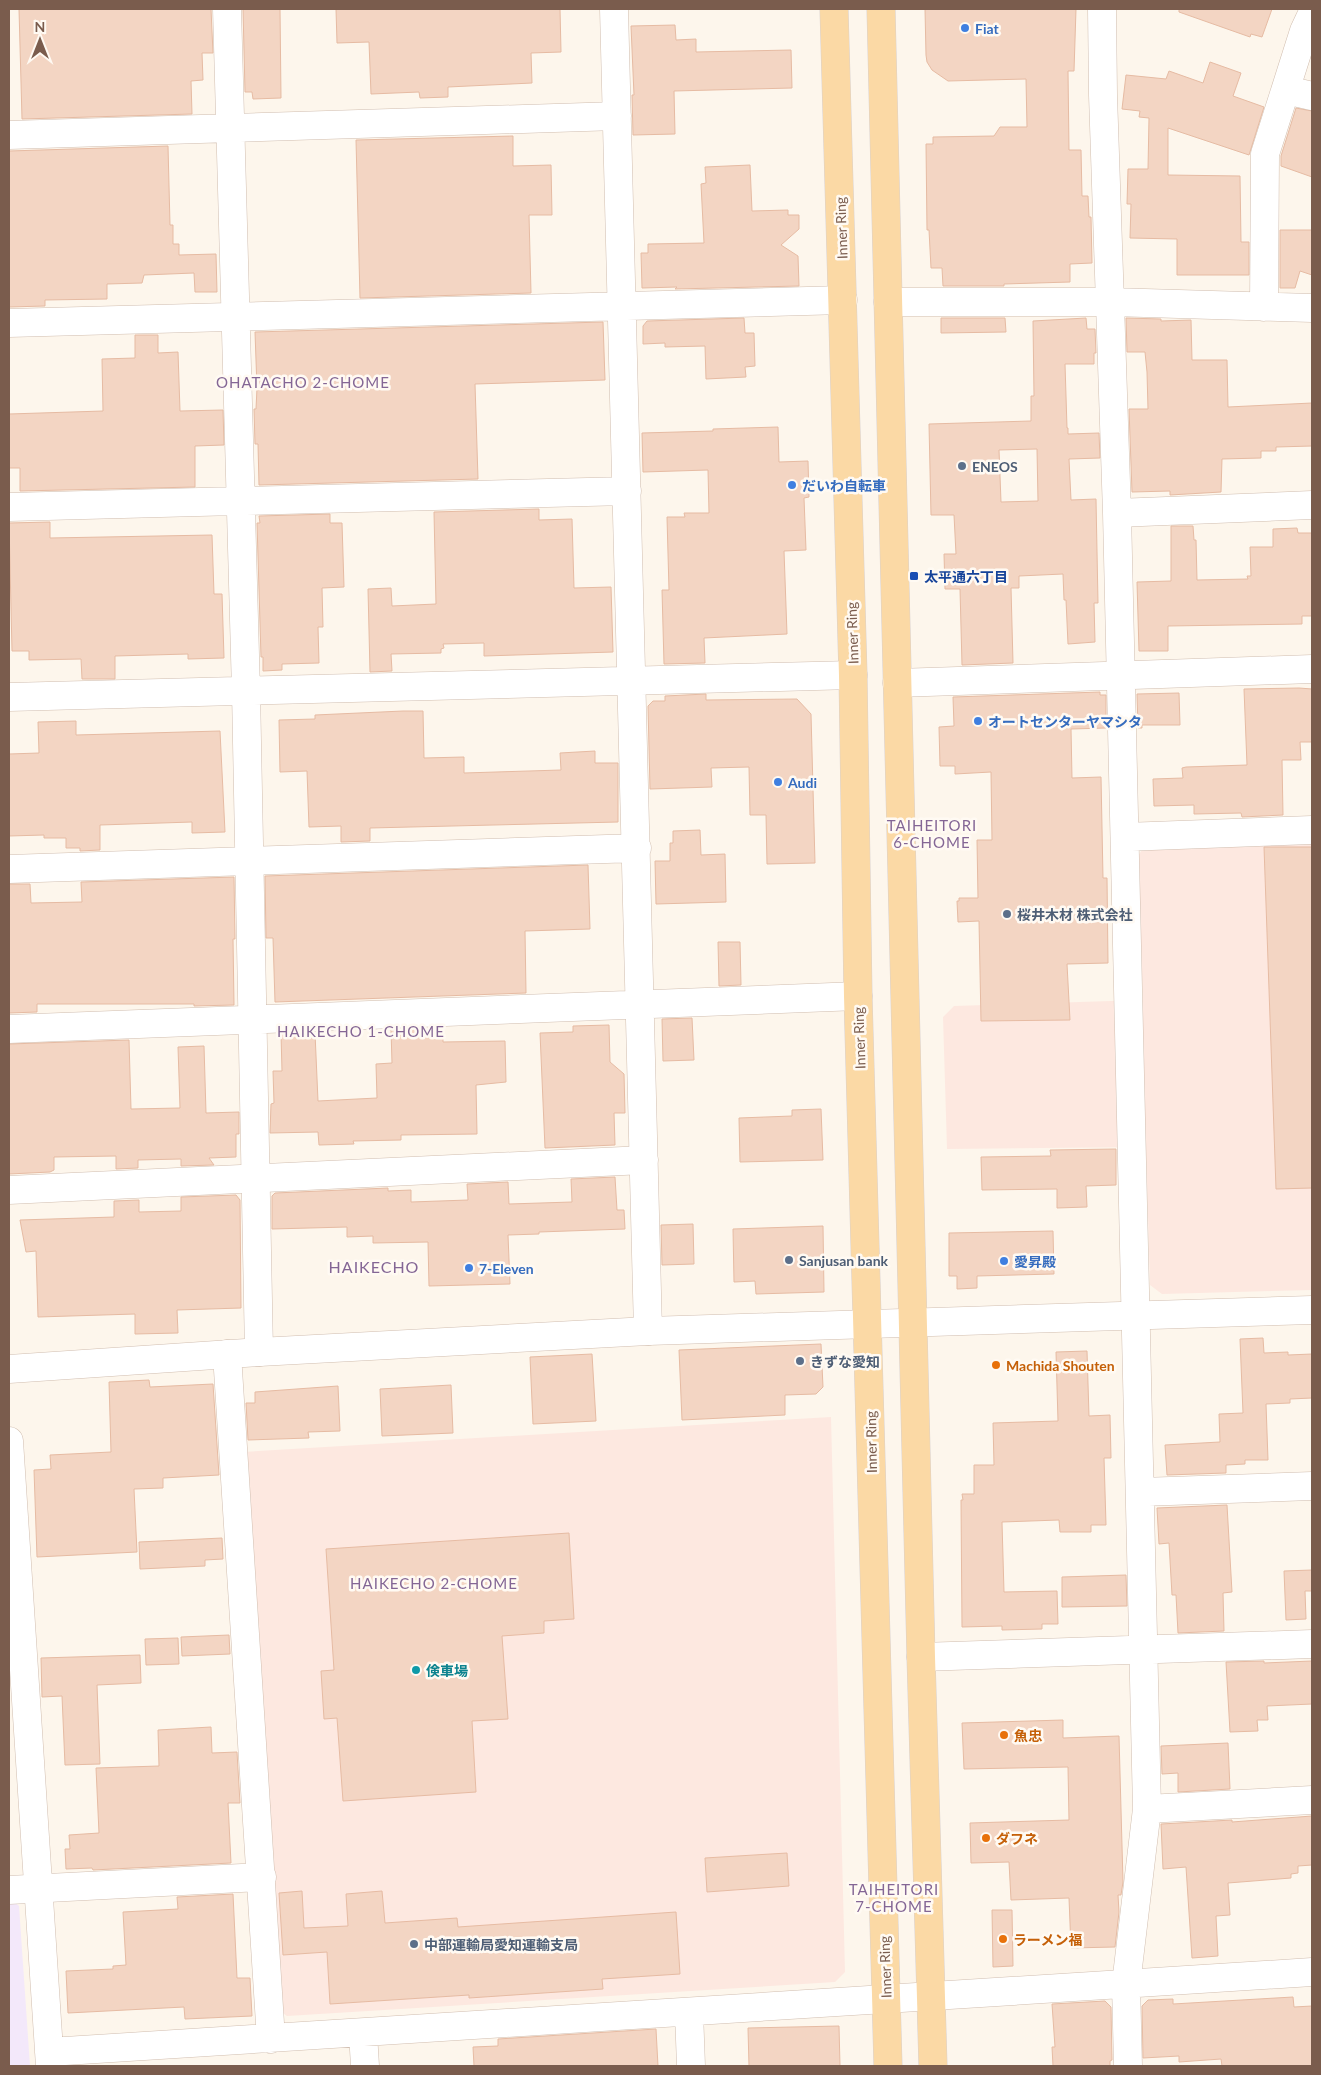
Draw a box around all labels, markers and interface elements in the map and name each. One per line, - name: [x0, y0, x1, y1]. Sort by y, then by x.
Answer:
- north arrow: [15, 15, 65, 65]
- text: N: [35, 18, 45, 35]
- place label: Fiat: [975, 20, 999, 37]
- marker: Fiat: [959, 22, 971, 34]
- street label: Inner Ring: [831, 197, 851, 259]
- district label: OHATACHO 2-CHOME: [216, 373, 390, 391]
- place label: ENEOS: [972, 458, 1018, 475]
- marker: ENEOS: [956, 460, 968, 472]
- place label: だいわ自転車: [802, 477, 886, 494]
- marker: だいわ自転車: [786, 479, 798, 491]
- place label: 太平通六丁目: [924, 568, 1008, 585]
- marker: 太平通六丁目: [908, 570, 920, 582]
- street label: Inner Ring: [842, 602, 862, 664]
- place label: オートセンターヤマシタ: [988, 713, 1142, 730]
- marker: オートセンターヤマシタ: [972, 715, 984, 727]
- place label: Audi: [787, 774, 817, 791]
- marker: Audi: [772, 776, 784, 788]
- district label: TAIHEITORI 6-CHOME: [887, 816, 977, 851]
- place label: 桜井木材 株式会社: [1017, 906, 1132, 923]
- marker: 桜井木材 株式会社: [1001, 908, 1013, 920]
- street label: Inner Ring: [849, 1007, 869, 1069]
- district label: HAIKECHO 1-CHOME: [277, 1022, 445, 1040]
- place label: Sanjusan bank: [799, 1252, 889, 1269]
- place label: 愛昇殿: [1014, 1253, 1056, 1270]
- marker: Sanjusan bank: [783, 1254, 795, 1266]
- marker: 愛昇殿: [998, 1255, 1010, 1267]
- district label: HAIKECHO: [329, 1257, 419, 1276]
- place label: 7-Eleven: [479, 1260, 534, 1277]
- marker: 7-Eleven: [463, 1262, 475, 1274]
- place label: きずな愛知: [810, 1353, 880, 1370]
- marker: きずな愛知: [794, 1355, 806, 1367]
- place label: Machida Shouten: [1006, 1357, 1115, 1374]
- marker: Machida Shouten: [990, 1359, 1002, 1371]
- street label: Inner Ring: [862, 1411, 880, 1473]
- district label: HAIKECHO 2-CHOME: [350, 1574, 518, 1592]
- place label: 倹車場: [426, 1662, 468, 1679]
- marker: 倹車場: [410, 1664, 422, 1676]
- place label: 魚忠: [1014, 1727, 1043, 1744]
- marker: 魚忠: [998, 1729, 1010, 1741]
- place label: ダフネ: [996, 1830, 1038, 1847]
- marker: ダフネ: [980, 1832, 992, 1844]
- district label: TAIHEITORI 7-CHOME: [849, 1880, 939, 1915]
- place label: ラーメン福: [1013, 1931, 1082, 1948]
- marker: ラーメン福: [997, 1933, 1009, 1945]
- place label: 中部運輸局愛知運輸支局: [424, 1936, 578, 1953]
- street label: Inner Ring: [875, 1936, 895, 1998]
- marker: 中部運輸局愛知運輸支局: [408, 1938, 420, 1950]

